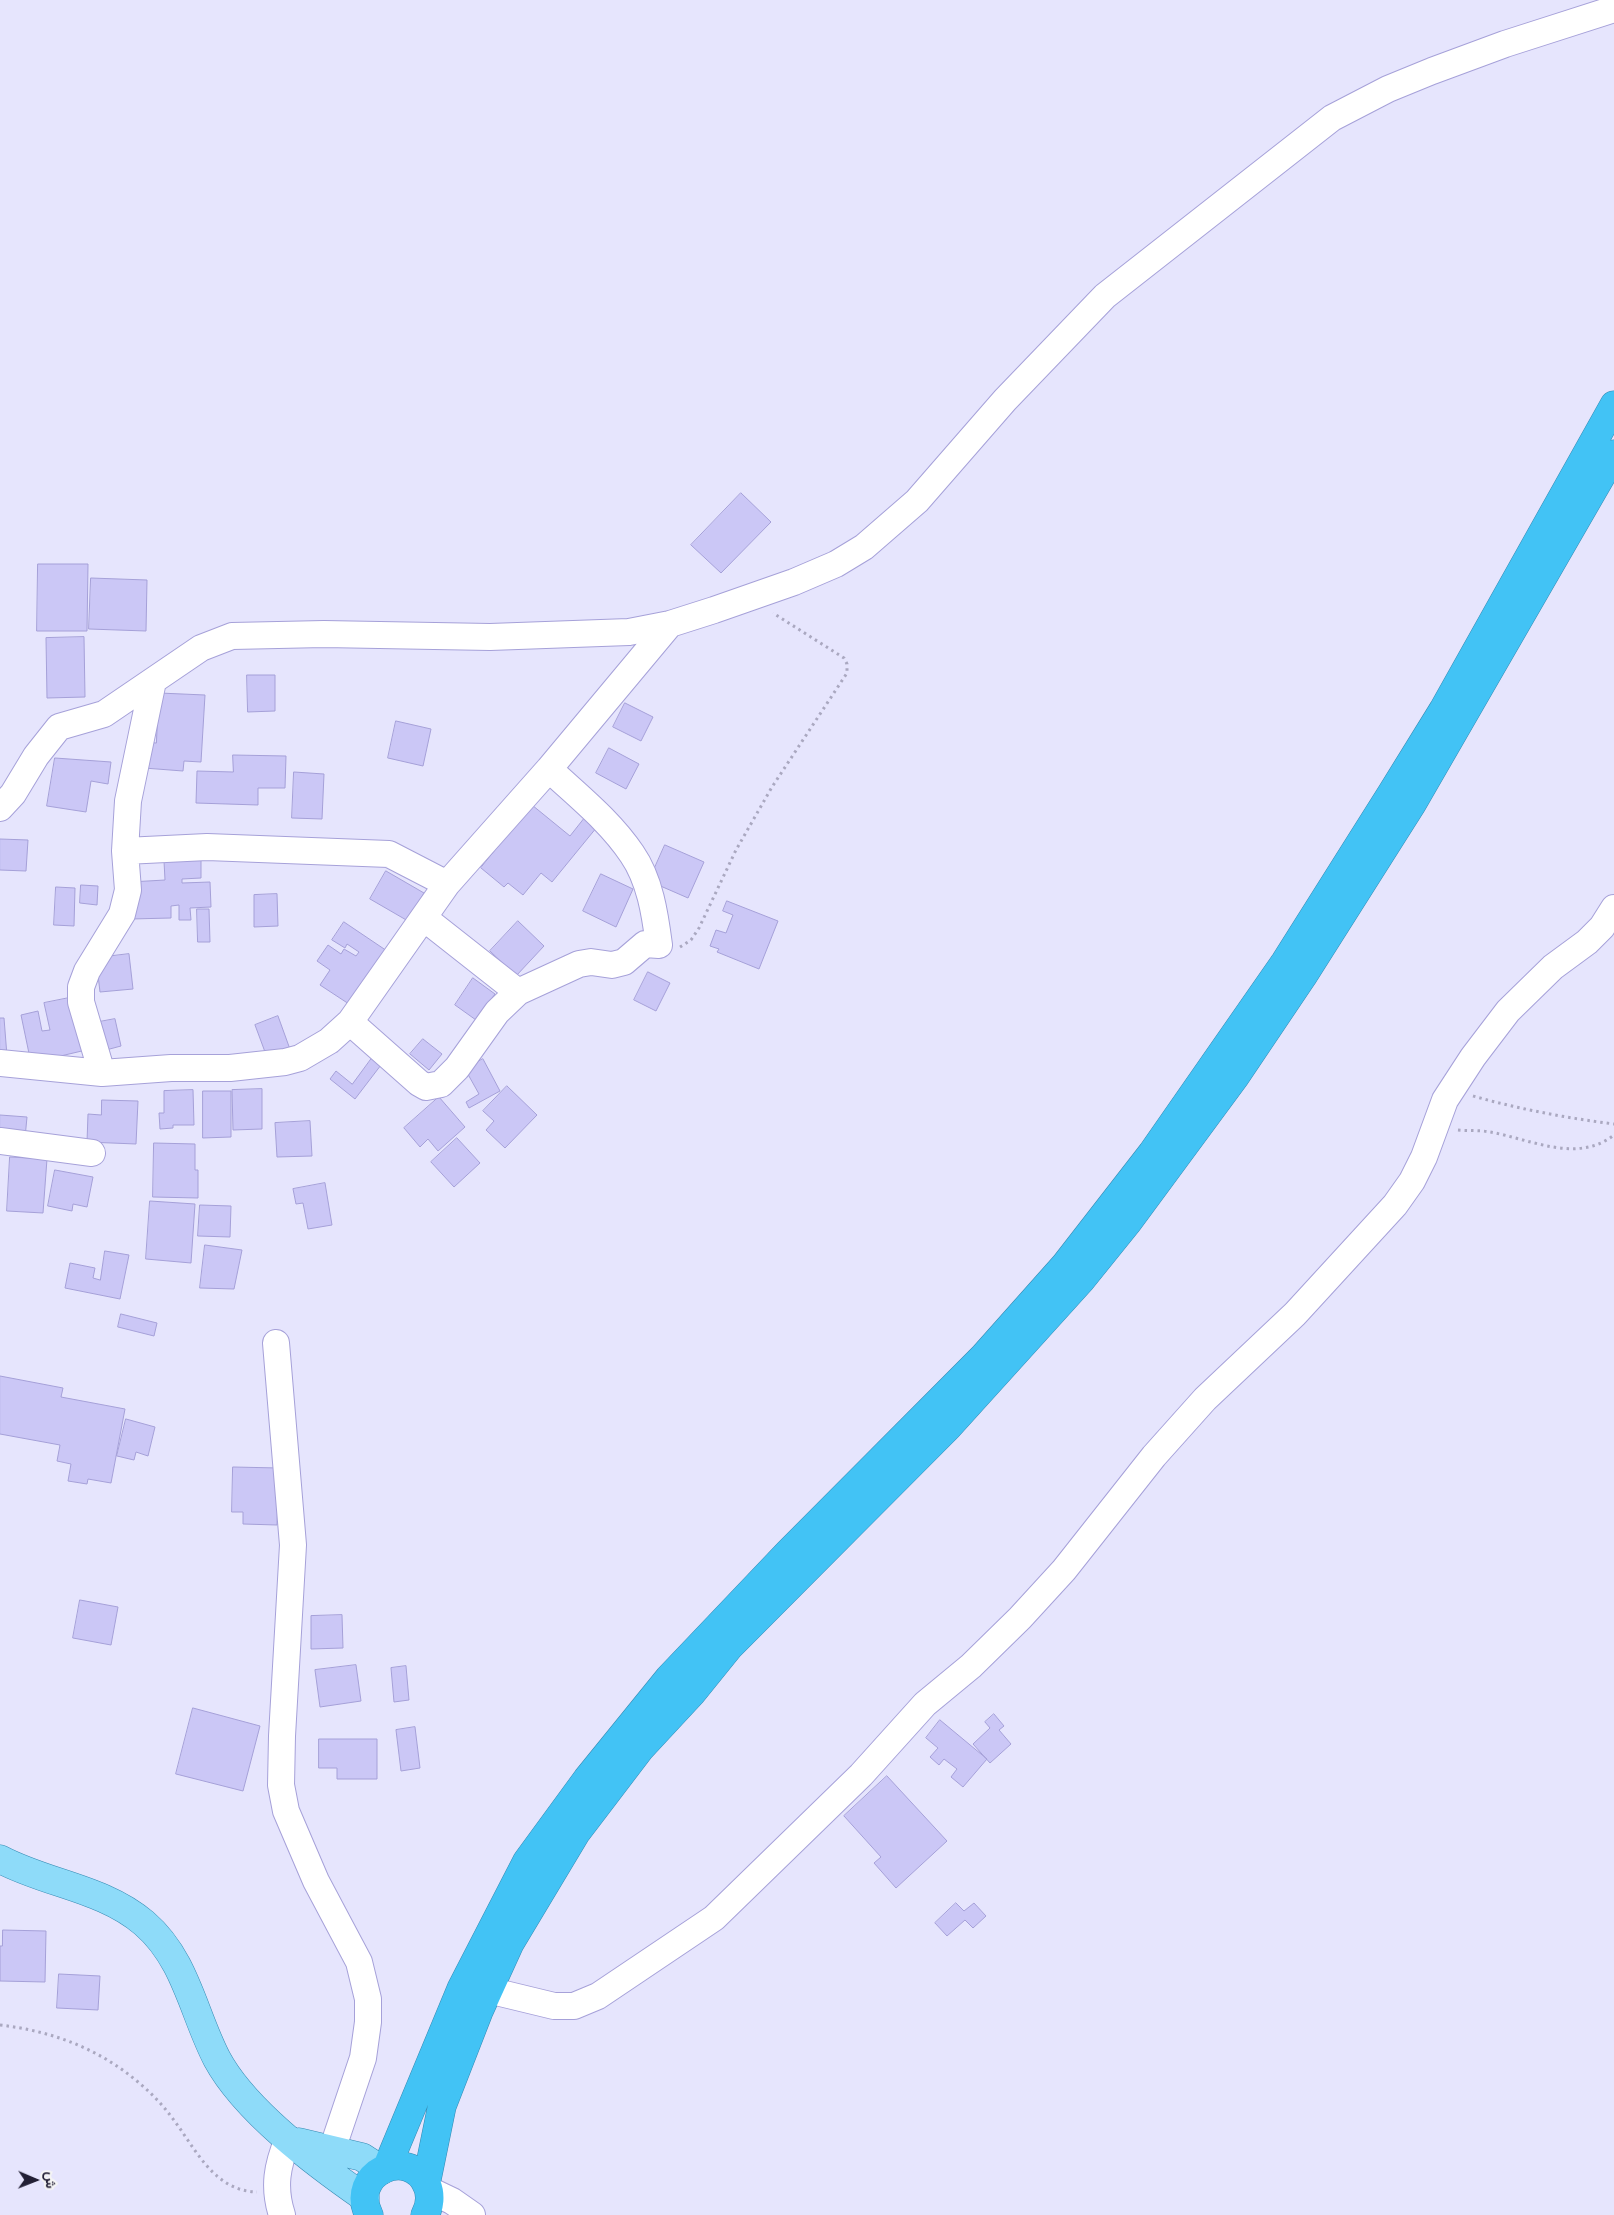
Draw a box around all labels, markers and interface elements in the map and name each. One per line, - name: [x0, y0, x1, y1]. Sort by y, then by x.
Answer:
- north arrow: [10, 2155, 60, 2205]
- text: ش: [42, 2172, 59, 2189]

